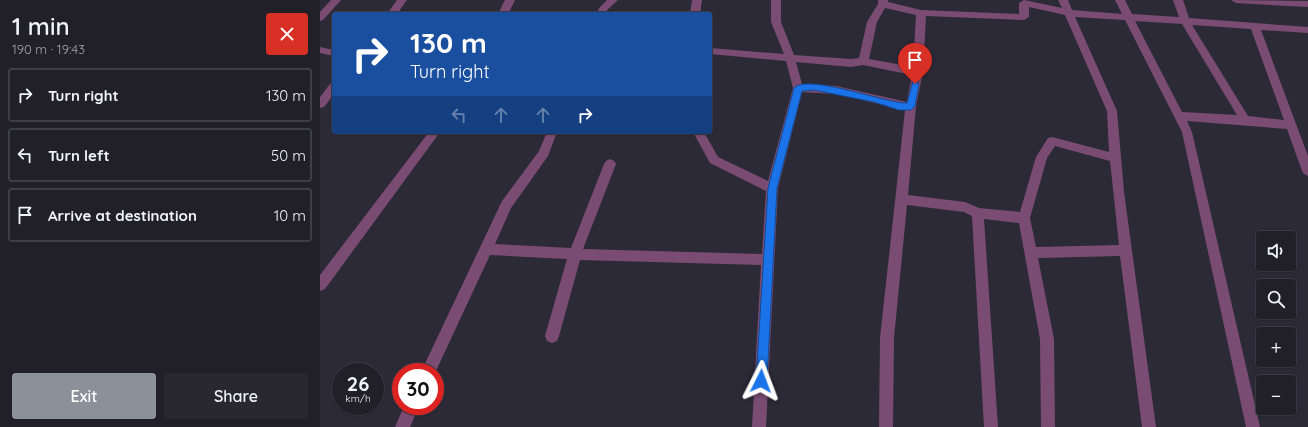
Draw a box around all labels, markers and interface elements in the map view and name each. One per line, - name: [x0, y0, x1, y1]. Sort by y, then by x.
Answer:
- text: 1 min: [12, 11, 70, 41]
- button: close: [266, 13, 308, 55]
- text: 130 m: [410, 25, 487, 60]
- icon: right: [344, 28, 396, 80]
- text: 190 m · 19:43: [12, 41, 85, 57]
- pin: [898, 43, 932, 84]
- icon: arrive: [904, 49, 926, 71]
- text: Turn right: [410, 60, 490, 83]
- icon: right: [14, 84, 36, 106]
- text: Turn right: [48, 86, 119, 105]
- text: 130 m: [266, 86, 306, 105]
- icon: left: [448, 104, 470, 126]
- icon: ahead: [490, 104, 512, 126]
- icon: ahead: [532, 104, 554, 126]
- icon: right: [574, 104, 596, 126]
- icon: left: [14, 144, 36, 166]
- text: Turn left: [48, 146, 110, 165]
- text: 50 m: [271, 146, 306, 165]
- icon: arrive: [14, 204, 36, 226]
- text: Arrive at destination: [48, 206, 197, 225]
- text: 10 m: [274, 206, 306, 225]
- map controls: [1256, 231, 1296, 415]
- button: sound: [1256, 231, 1296, 271]
- button: search: [1256, 279, 1296, 319]
- button: +: [1256, 327, 1296, 367]
- position arrow: [740, 360, 782, 402]
- speed limit sign: 30: [392, 363, 444, 415]
- text: 26: [347, 371, 369, 396]
- button: Exit: [12, 373, 156, 419]
- button: Share: [164, 373, 308, 419]
- button: −: [1256, 375, 1296, 415]
- text: km/h: [345, 392, 371, 405]

